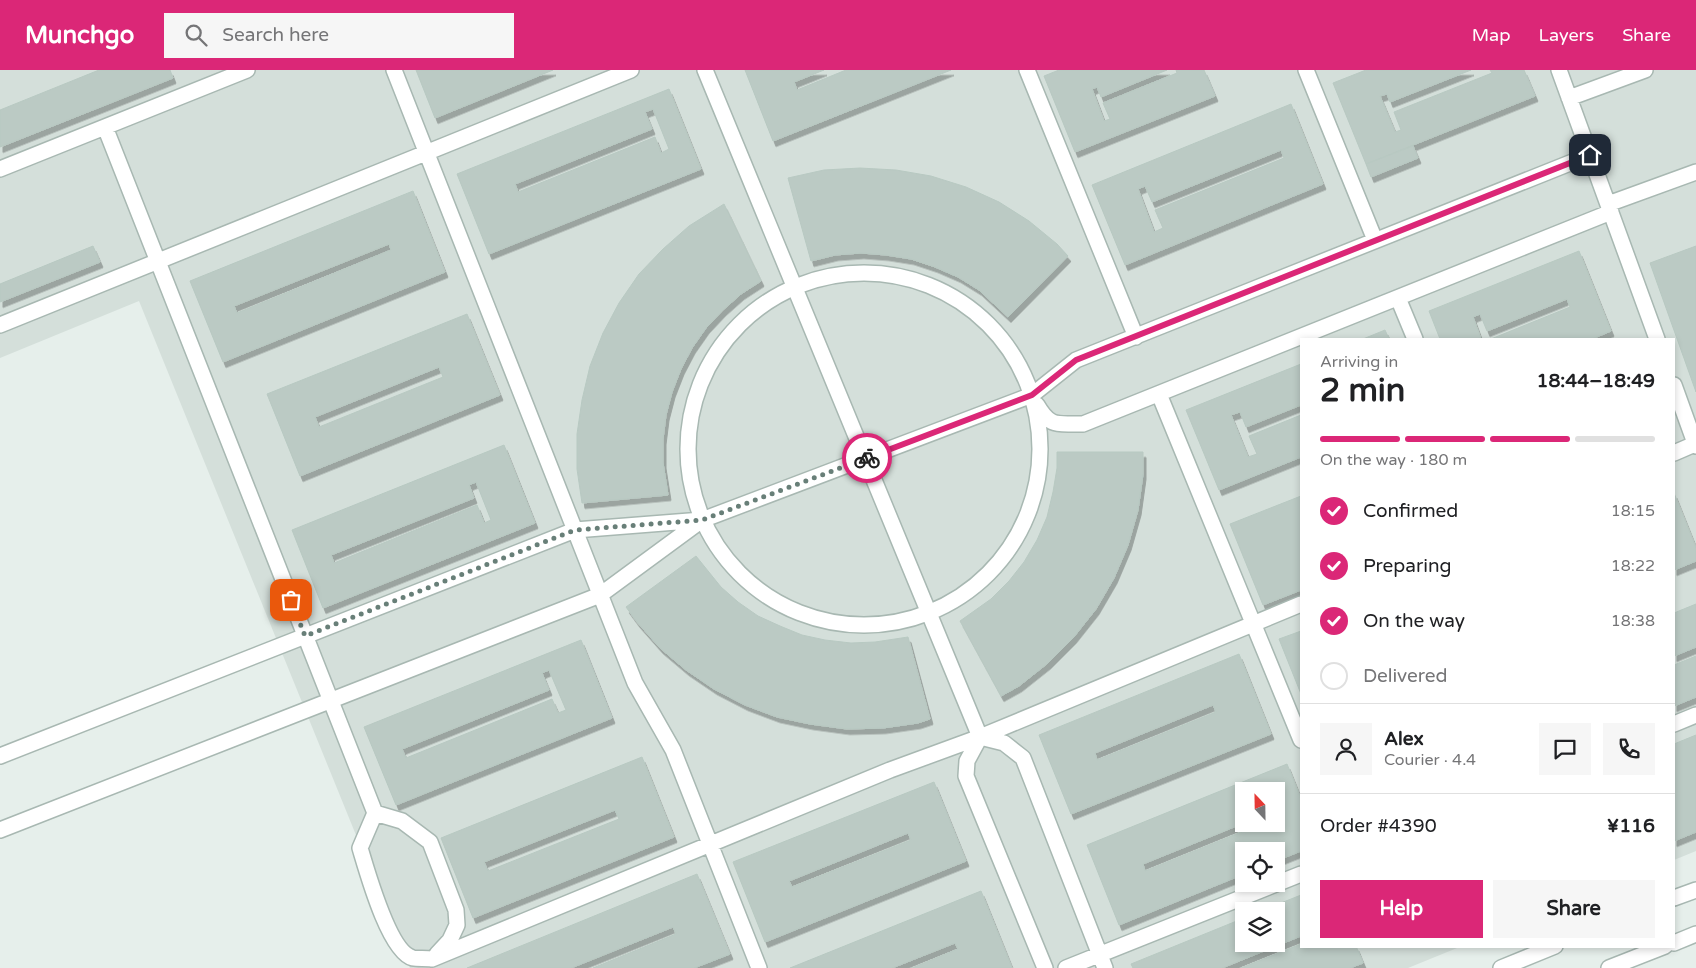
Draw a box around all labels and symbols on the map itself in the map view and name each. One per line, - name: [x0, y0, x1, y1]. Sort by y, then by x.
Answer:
- pin: [1569, 134, 1611, 176]
- courier: [842, 433, 892, 483]
- pin: [270, 579, 312, 621]
- north arrow: [1235, 782, 1285, 832]

